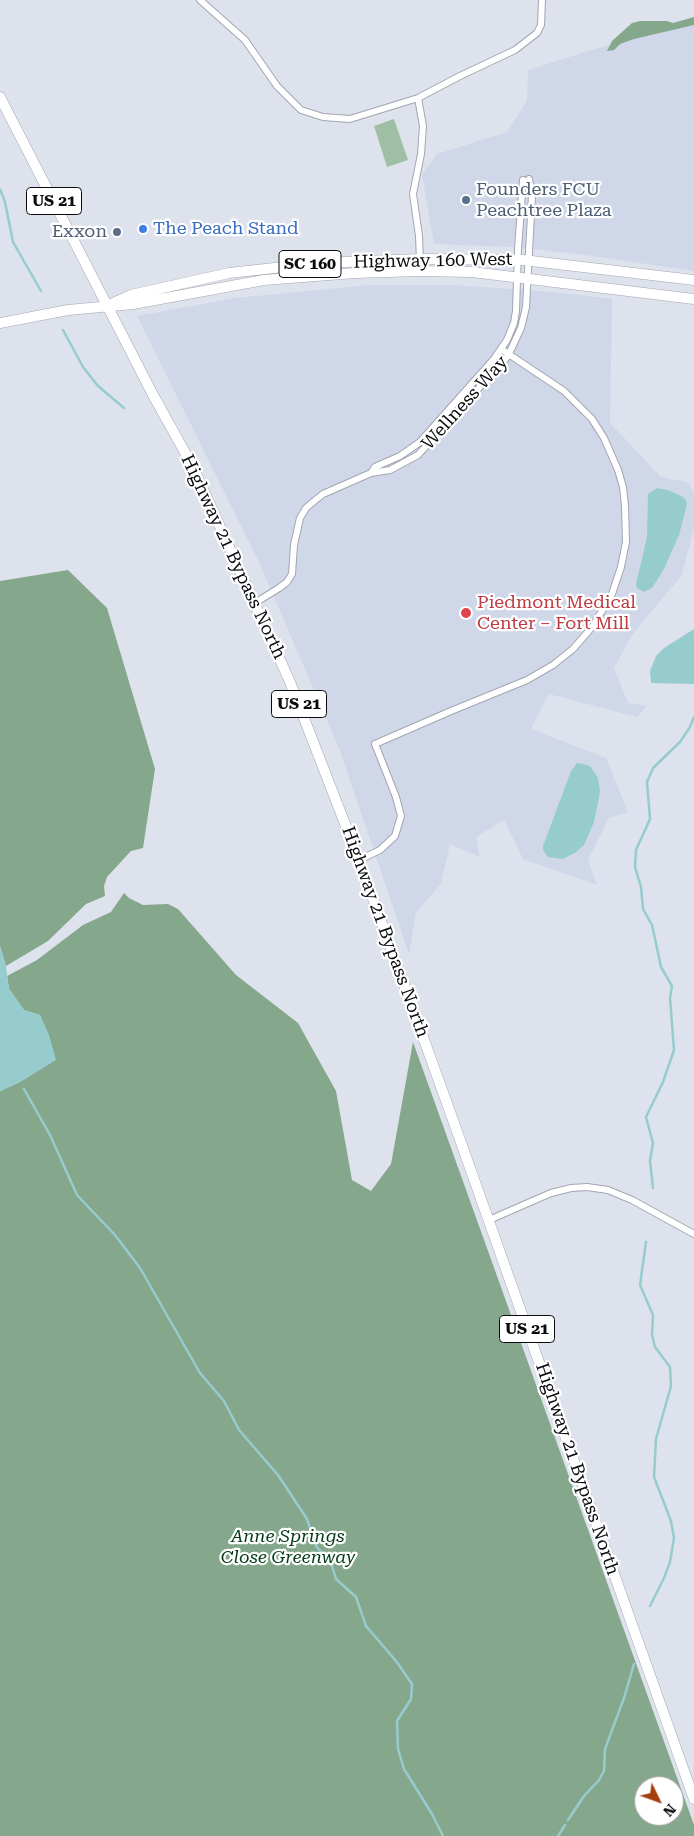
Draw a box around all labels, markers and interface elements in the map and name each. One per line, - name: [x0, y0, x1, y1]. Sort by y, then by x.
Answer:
- place label: Founders FCU Peachtree Plaza: [476, 179, 612, 222]
- road number: US 21: [27, 188, 82, 215]
- marker: Founders FCU Peachtree Plaza: [460, 194, 472, 206]
- place label: The Peach Stand: [153, 218, 299, 240]
- place label: Exxon: [52, 221, 107, 243]
- marker: The Peach Stand: [137, 223, 149, 235]
- marker: Exxon: [111, 226, 123, 238]
- street label: Highway 160 West: [353, 249, 513, 273]
- road number: SC 160: [279, 250, 341, 278]
- street label: Wellness Way: [417, 352, 513, 454]
- street label: Highway 21 Bypass North: [176, 451, 290, 663]
- place label: Piedmont Medical Center – Fort Mill: [477, 592, 636, 634]
- marker: Piedmont Medical Center – Fort Mill: [459, 606, 473, 620]
- road number: US 21: [272, 691, 326, 718]
- street label: Highway 21 Bypass North: [337, 823, 433, 1041]
- road number: US 21: [500, 1316, 554, 1342]
- street label: Highway 21 Bypass North: [530, 1360, 624, 1578]
- park label: Anne Springs Close Greenway: [221, 1526, 355, 1568]
- north arrow: [634, 1776, 684, 1826]
- text: N: [660, 1801, 679, 1820]

